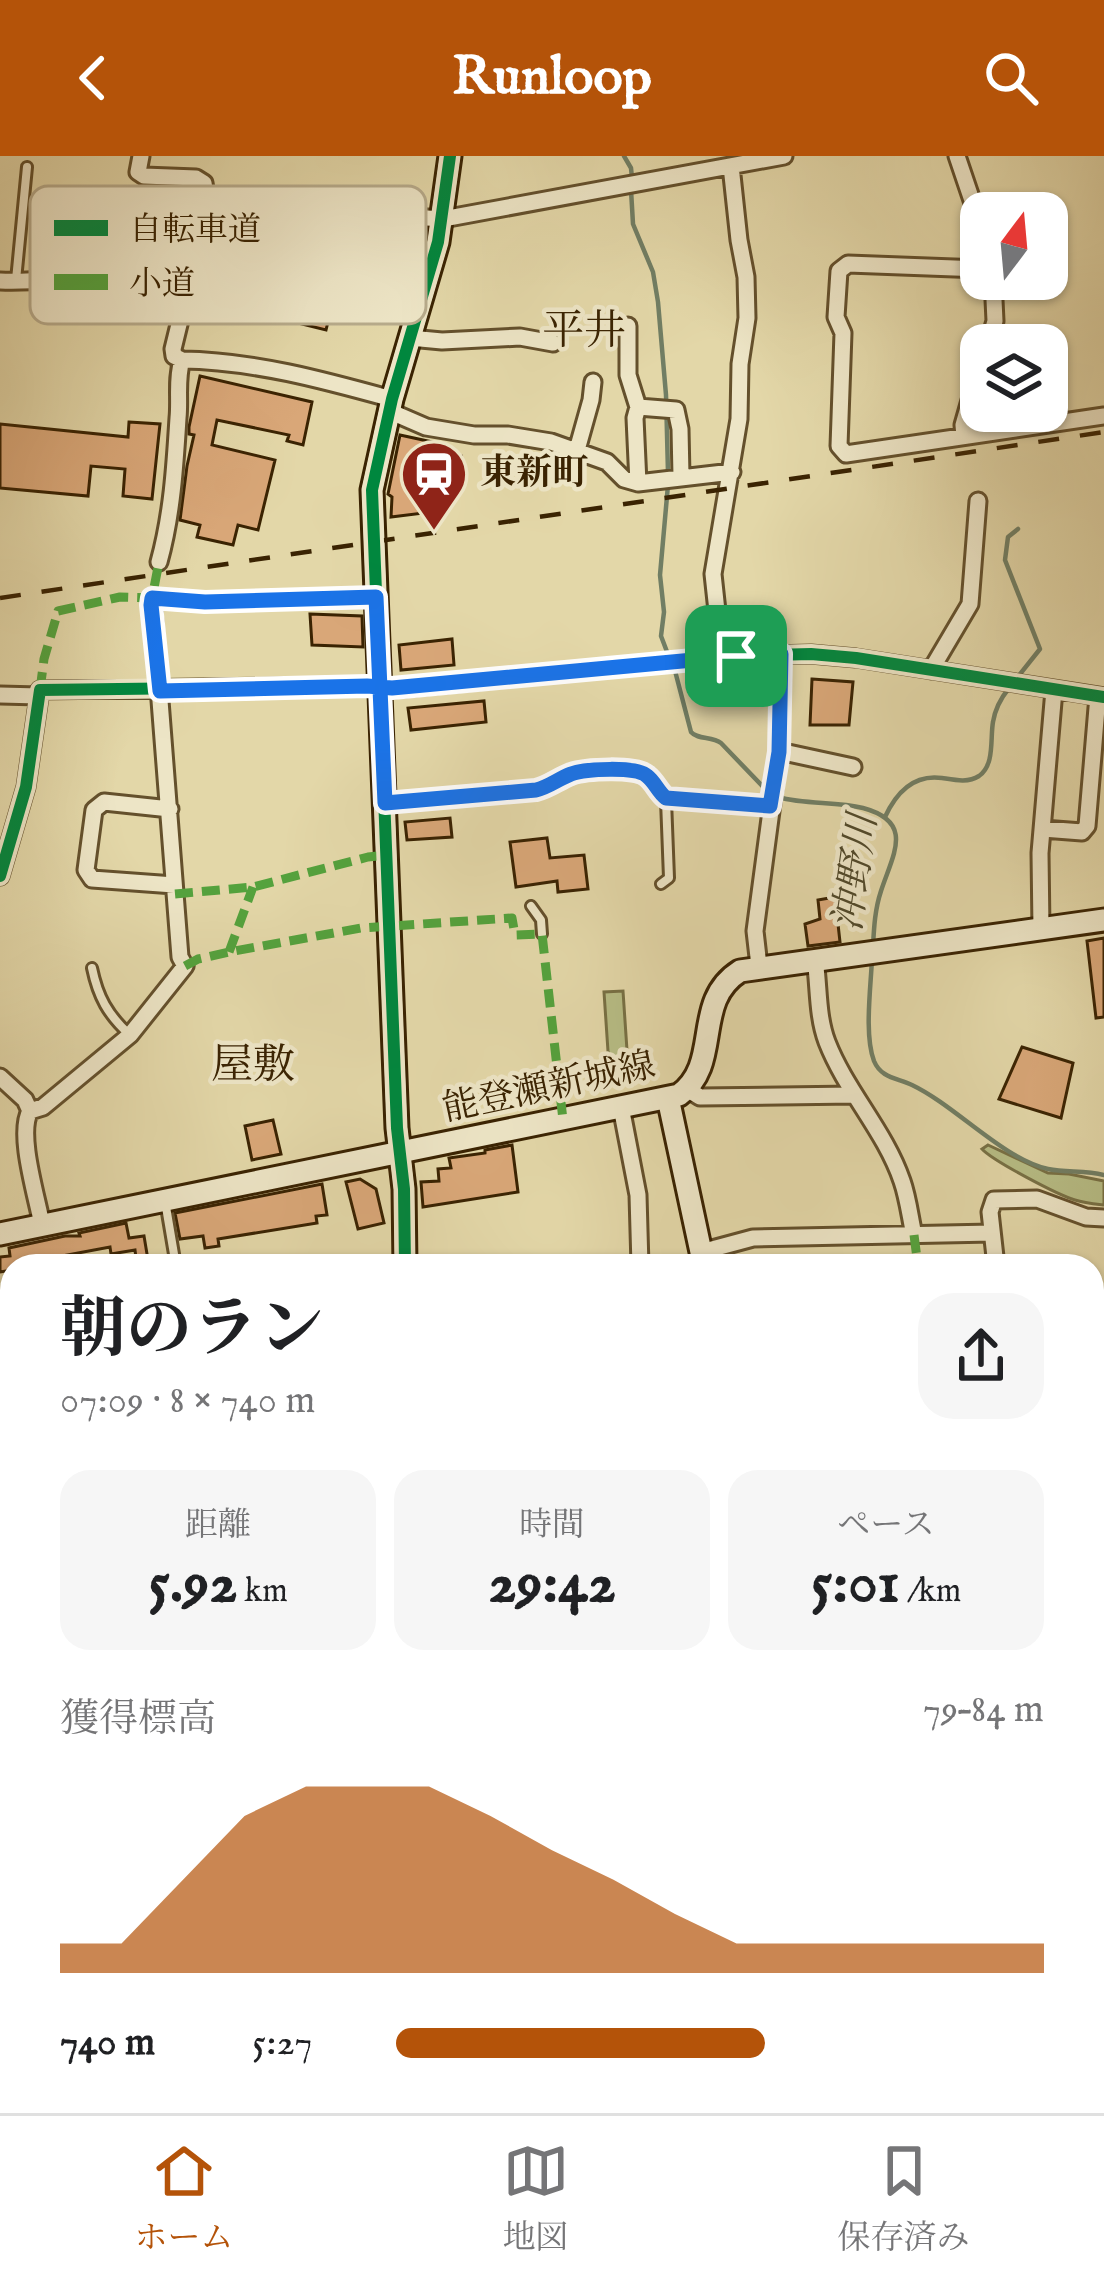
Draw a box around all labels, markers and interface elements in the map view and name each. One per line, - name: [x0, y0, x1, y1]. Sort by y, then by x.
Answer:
- text: Runloop: [452, 44, 652, 113]
- icon: back: [60, 45, 126, 111]
- icon: search: [978, 45, 1044, 111]
- legend: [30, 186, 426, 324]
- north arrow: [960, 192, 1068, 300]
- map controls: [960, 192, 1068, 432]
- text: 自転車道: [129, 210, 261, 252]
- text: 小道: [129, 264, 195, 306]
- district label: 平井: [542, 306, 626, 359]
- button: layers: [960, 324, 1068, 432]
- station icon: 東新町: [399, 439, 469, 533]
- place label: 東新町: [480, 451, 588, 497]
- pin: [685, 605, 787, 707]
- icon: arrive: [703, 623, 769, 689]
- water label: 沖野川: [825, 808, 890, 934]
- district label: 屋敷: [211, 1040, 295, 1093]
- street label: 能登瀬新城線: [439, 1043, 659, 1133]
- text: 朝のラン: [60, 1290, 324, 1374]
- button: share: [918, 1293, 1044, 1419]
- text: 07:09 · 8 × 740 m: [60, 1377, 315, 1426]
- text: 距離: [185, 1505, 251, 1547]
- text: 時間: [519, 1505, 585, 1547]
- text: ペース: [837, 1505, 935, 1547]
- text: 5.92: [148, 1547, 237, 1623]
- text: 29:42: [488, 1547, 616, 1623]
- text: 5:01: [811, 1547, 900, 1623]
- text: km: [237, 1571, 288, 1613]
- text: /km: [900, 1571, 961, 1613]
- text: 79–84 m: [923, 1686, 1044, 1735]
- text: 獲得標高: [60, 1696, 216, 1745]
- text: 740 m: [60, 2019, 155, 2068]
- text: 5:27: [252, 2019, 313, 2068]
- tab: ホーム: [135, 2138, 234, 2260]
- tab: 地図: [503, 2138, 569, 2260]
- tab: 保存済み: [838, 2138, 970, 2260]

